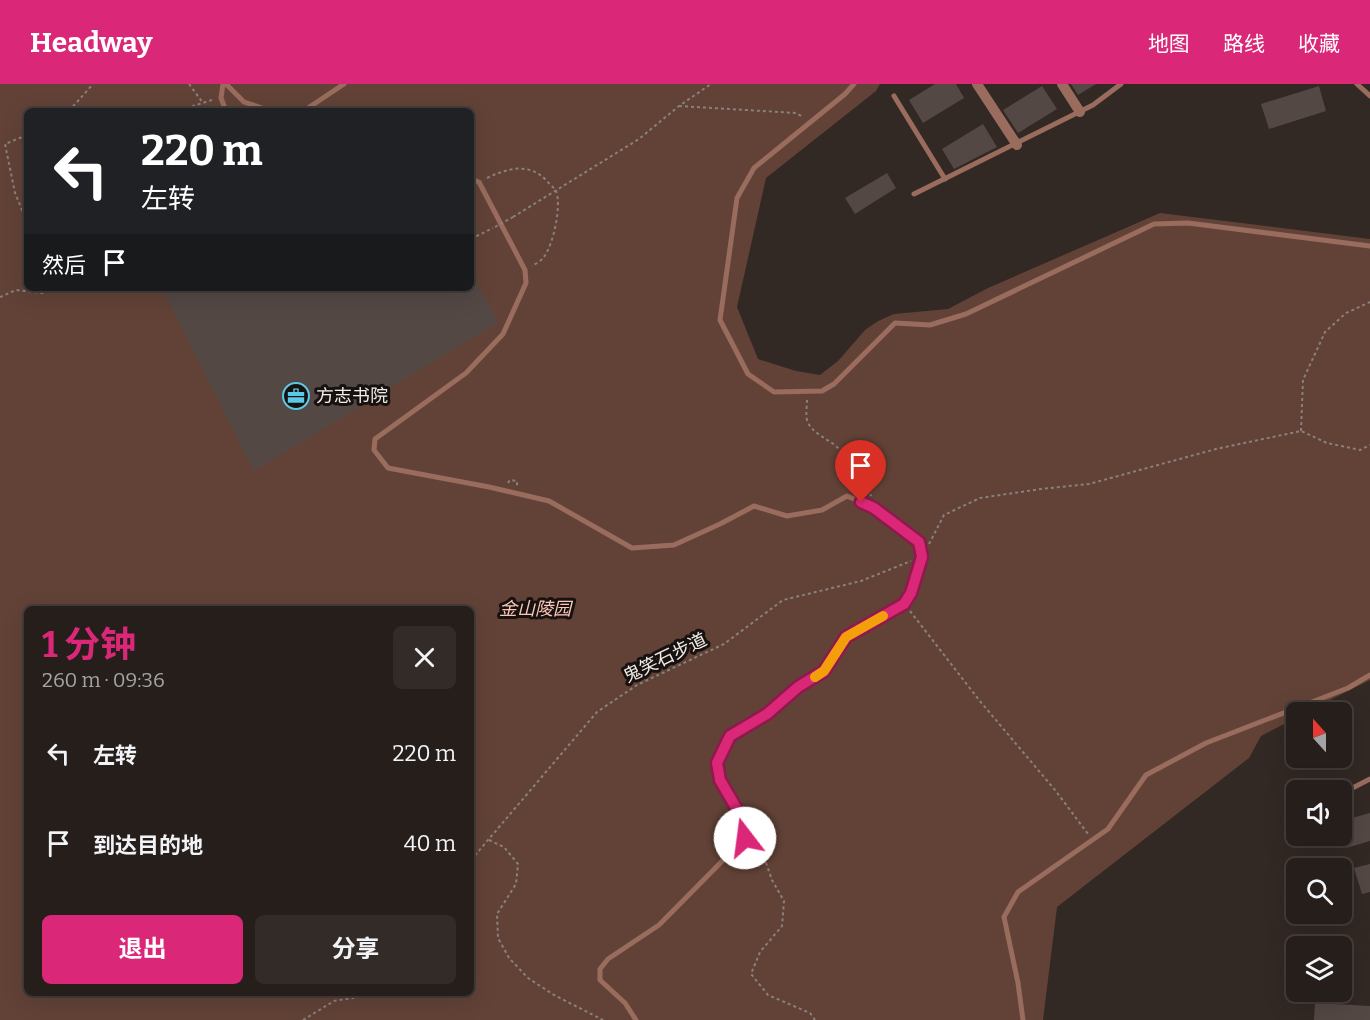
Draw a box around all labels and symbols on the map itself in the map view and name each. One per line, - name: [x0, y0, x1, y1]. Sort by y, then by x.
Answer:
- office icon: 方志书院: [281, 381, 311, 411]
- place label: 方志书院: [316, 385, 388, 407]
- pin: [835, 440, 886, 502]
- park label: 金山陵园: [499, 598, 574, 620]
- street label: 鬼笑石步道: [620, 628, 710, 688]
- north arrow: [1286, 702, 1352, 768]
- position arrow: [713, 806, 777, 870]

